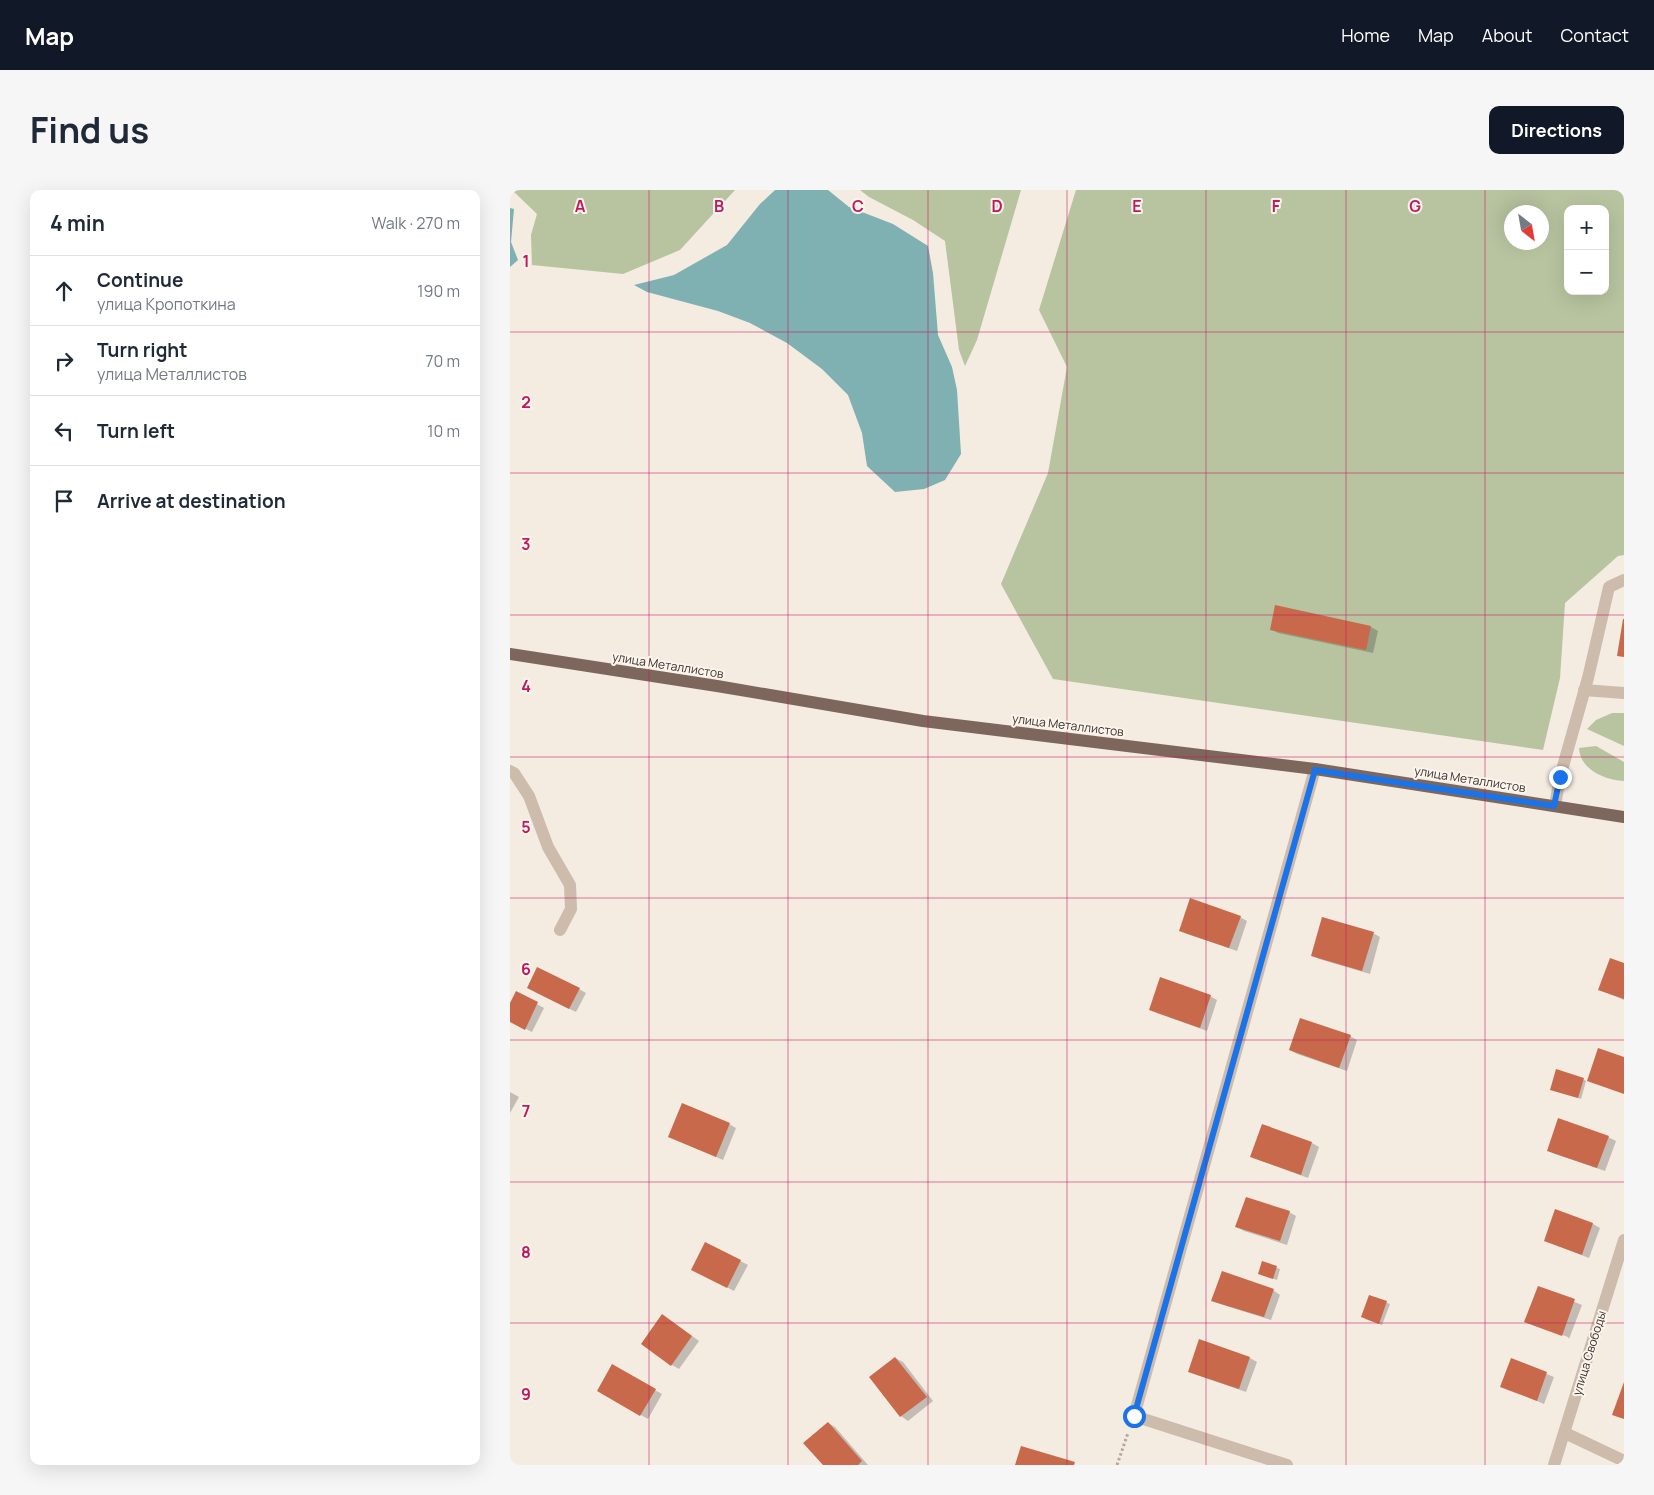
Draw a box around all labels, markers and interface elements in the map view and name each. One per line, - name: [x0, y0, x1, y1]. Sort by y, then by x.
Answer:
- text: Map: [25, 19, 74, 52]
- text: Home: [1341, 23, 1390, 47]
- text: Map: [1418, 23, 1454, 47]
- text: About: [1482, 23, 1532, 47]
- text: Contact: [1560, 23, 1629, 47]
- text: Find us: [30, 106, 149, 154]
- button: Directions: [1489, 106, 1624, 154]
- text: A: [575, 195, 586, 217]
- text: B: [714, 195, 724, 217]
- text: C: [852, 195, 864, 217]
- text: D: [991, 195, 1003, 217]
- text: E: [1132, 195, 1142, 217]
- text: F: [1272, 195, 1281, 217]
- text: G: [1409, 195, 1421, 217]
- north arrow: [1504, 205, 1549, 250]
- map controls: [1564, 205, 1609, 295]
- button: +: [1564, 205, 1609, 250]
- text: 4 min: [50, 209, 105, 237]
- text: Walk · 270 m: [371, 212, 460, 234]
- text: 1: [522, 250, 530, 272]
- button: −: [1564, 250, 1609, 295]
- text: Continue: [97, 267, 183, 293]
- icon: ahead: [50, 277, 78, 305]
- text: 190 m: [417, 280, 460, 302]
- text: улица Кропоткина: [97, 293, 236, 315]
- text: Turn right: [97, 337, 187, 363]
- icon: right: [50, 347, 78, 375]
- text: 70 m: [425, 350, 460, 372]
- text: улица Металлистов: [97, 363, 247, 385]
- text: 2: [521, 391, 531, 413]
- icon: left: [50, 417, 78, 445]
- text: Turn left: [97, 418, 175, 444]
- text: 10 m: [427, 420, 460, 442]
- icon: arrive: [50, 487, 78, 515]
- text: Arrive at destination: [97, 488, 286, 514]
- text: 3: [521, 533, 531, 555]
- street label: улица Металлистов: [611, 648, 725, 682]
- text: 4: [521, 675, 531, 697]
- street label: улица Металлистов: [1011, 710, 1125, 740]
- street label: улица Металлистов: [1413, 762, 1527, 796]
- route end: [1549, 766, 1572, 789]
- text: 5: [521, 816, 531, 838]
- text: 6: [521, 958, 531, 980]
- text: 7: [522, 1100, 530, 1122]
- text: 8: [521, 1241, 531, 1263]
- street label: улица Свободы: [1568, 1309, 1610, 1397]
- text: 9: [521, 1383, 531, 1405]
- route start: [1123, 1405, 1146, 1428]

